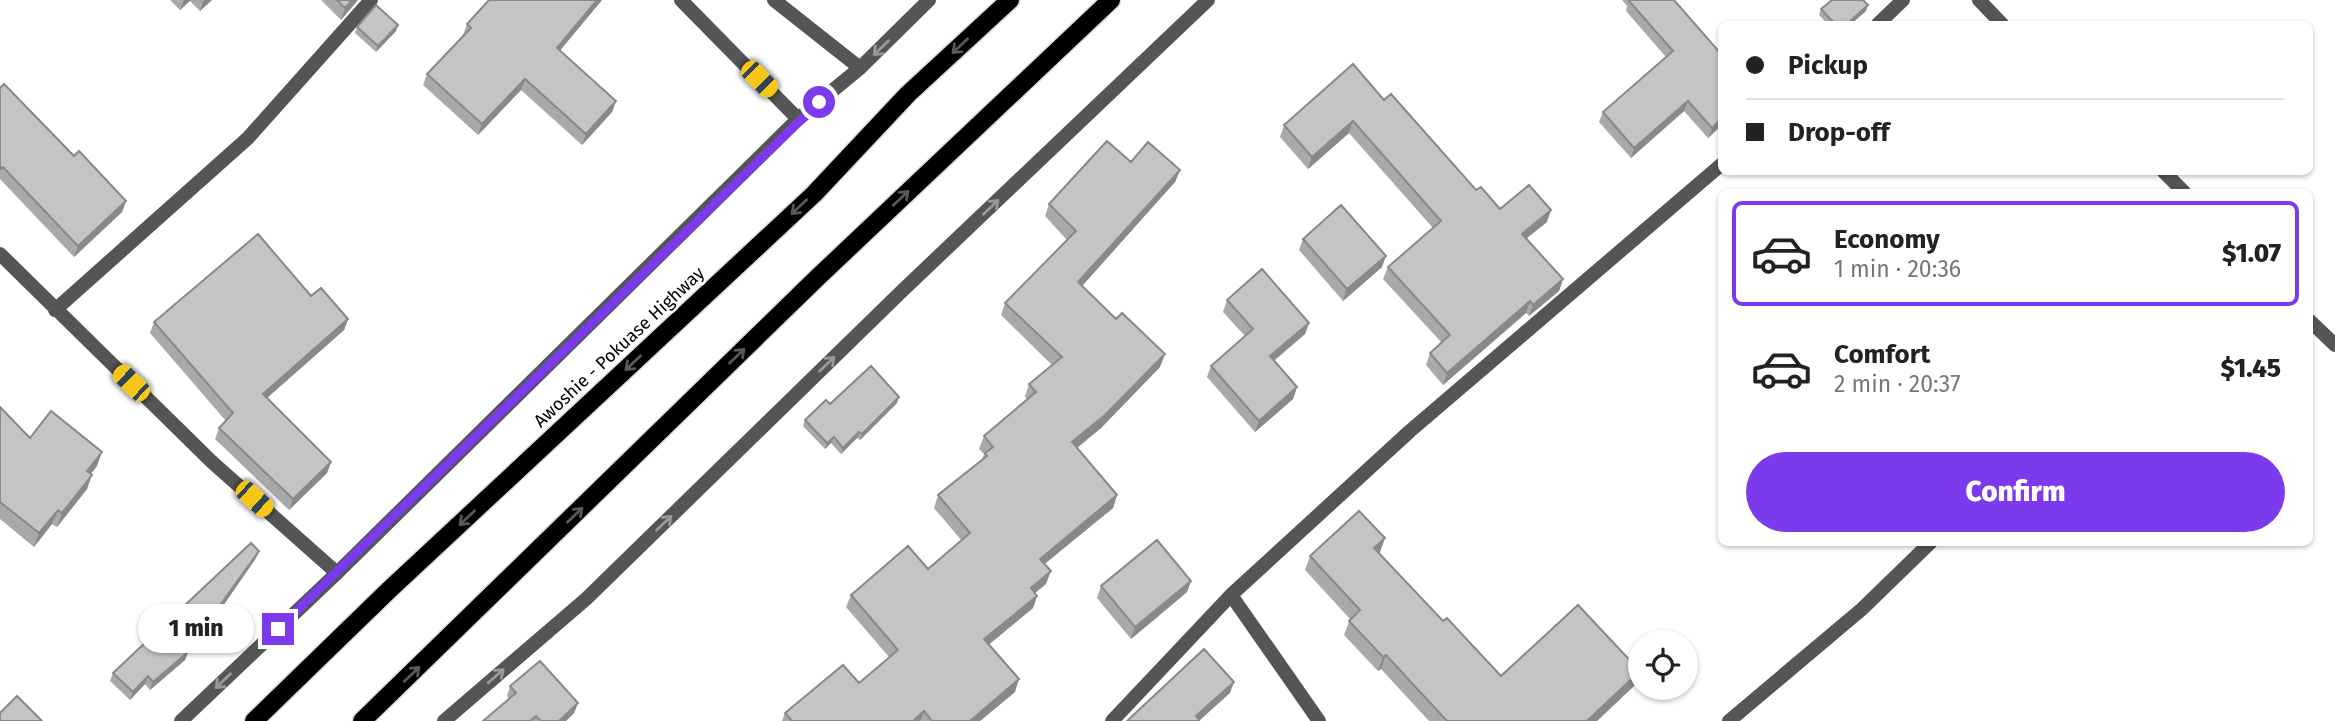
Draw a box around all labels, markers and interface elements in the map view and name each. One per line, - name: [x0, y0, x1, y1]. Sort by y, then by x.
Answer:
- one-way arrow: [952, 38, 969, 55]
- one-way arrow: [872, 39, 889, 56]
- text: Pickup: [1788, 50, 1868, 81]
- car: [737, 57, 782, 101]
- route start: [803, 86, 835, 118]
- text: Drop-off: [1788, 117, 1890, 148]
- one-way arrow: [892, 190, 909, 207]
- one-way arrow: [982, 198, 999, 215]
- one-way arrow: [791, 199, 808, 216]
- icon: car: [1750, 222, 1813, 285]
- text: Economy: [1834, 224, 1940, 255]
- text: $1.07: [2222, 238, 2281, 269]
- text: 1 min · 20:36: [1834, 255, 1961, 283]
- street label: Awoshie - Pokuase Highway: [529, 262, 709, 432]
- icon: car: [1750, 337, 1813, 400]
- text: Comfort: [1834, 339, 1930, 370]
- one-way arrow: [728, 348, 745, 365]
- text: $1.45: [2221, 353, 2281, 384]
- one-way arrow: [625, 354, 642, 371]
- one-way arrow: [818, 356, 835, 373]
- car: [109, 361, 154, 405]
- text: 2 min · 20:37: [1834, 370, 1960, 398]
- button: Confirm: [1746, 452, 2285, 532]
- car: [232, 477, 277, 521]
- one-way arrow: [566, 507, 583, 524]
- one-way arrow: [458, 509, 476, 526]
- one-way arrow: [655, 515, 672, 532]
- callout: 1 min: [138, 604, 254, 654]
- route end: [262, 613, 294, 645]
- text: 1 min: [168, 614, 224, 642]
- map controls: [1628, 630, 1698, 700]
- button: locate: [1628, 630, 1698, 700]
- one-way arrow: [403, 666, 420, 683]
- one-way arrow: [487, 668, 505, 684]
- one-way arrow: [215, 673, 232, 690]

